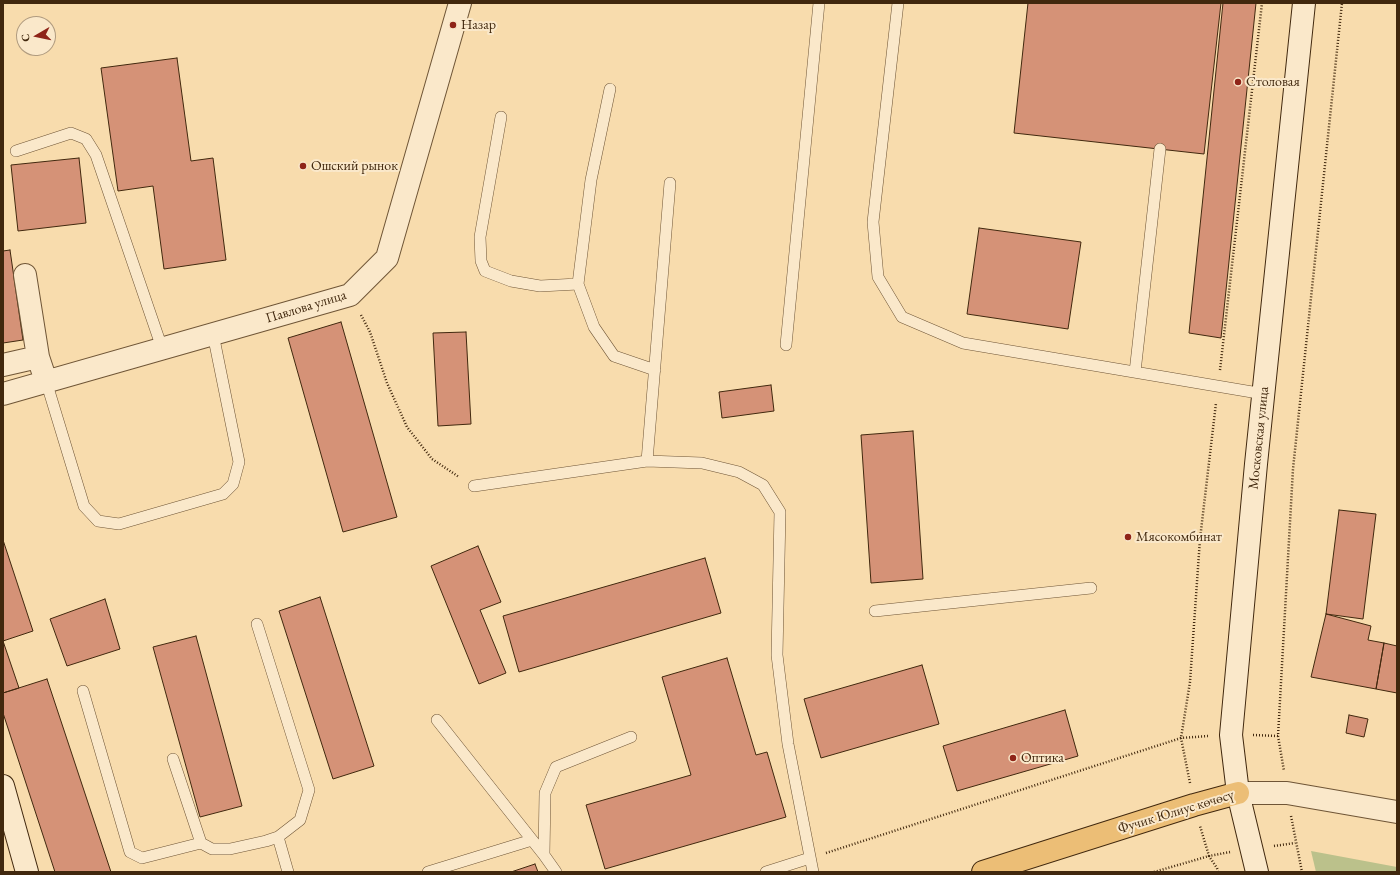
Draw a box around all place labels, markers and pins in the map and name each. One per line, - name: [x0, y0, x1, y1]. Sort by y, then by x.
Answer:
- place label: Назар: [461, 17, 496, 33]
- marker: Назар: [448, 20, 458, 30]
- place label: Столовая: [1246, 74, 1300, 90]
- marker: Столовая: [1233, 77, 1243, 87]
- place label: Ошский рынок: [311, 158, 398, 174]
- marker: Ошский рынок: [298, 161, 308, 171]
- place label: Мясокомбинат: [1136, 529, 1222, 545]
- marker: Мясокомбинат: [1123, 532, 1133, 542]
- place label: Оптика: [1021, 750, 1064, 766]
- marker: Оптика: [1008, 753, 1018, 763]

